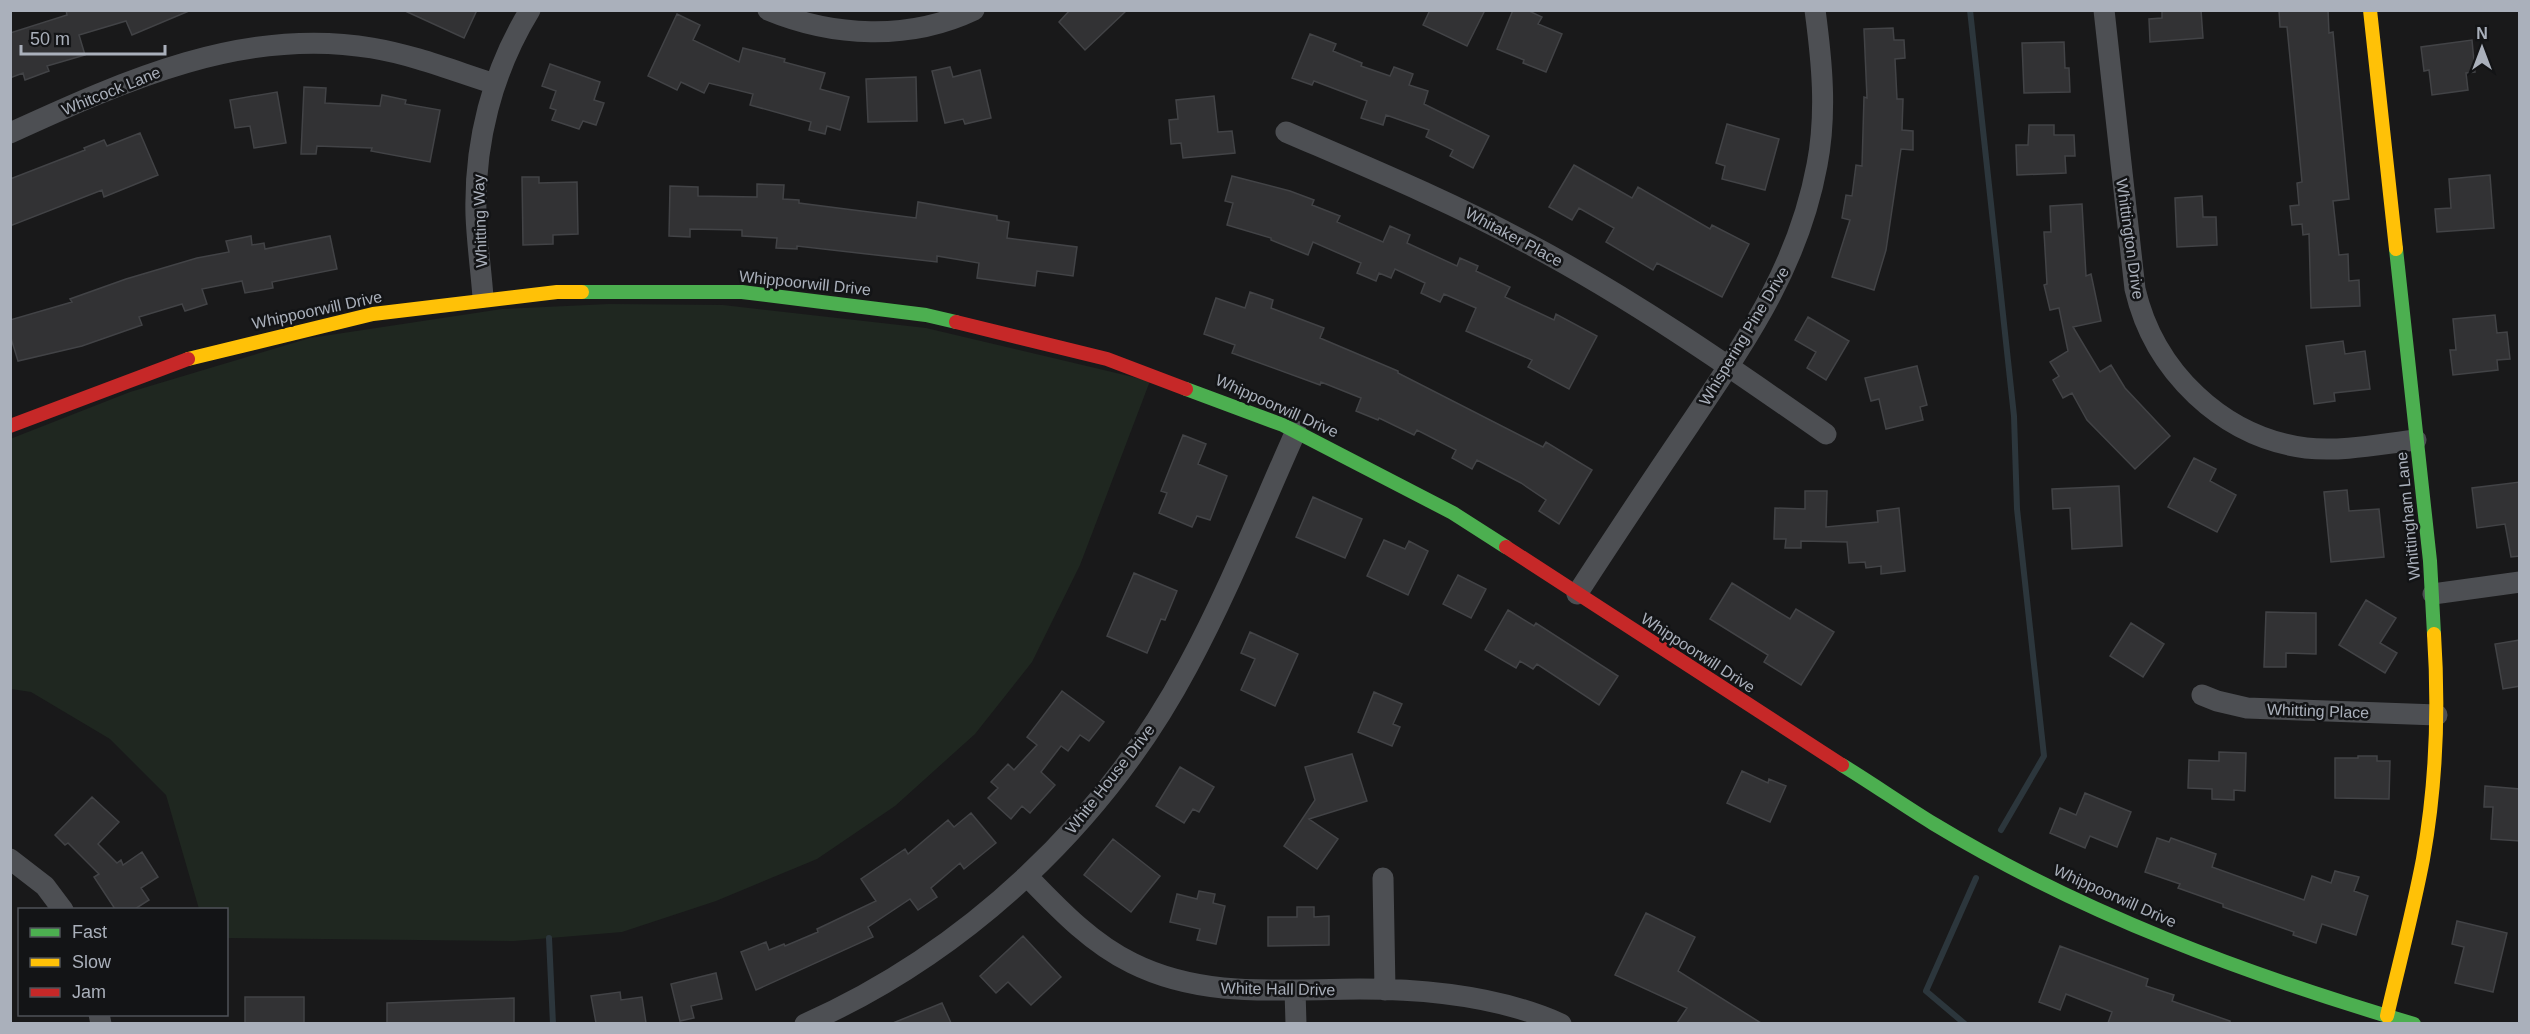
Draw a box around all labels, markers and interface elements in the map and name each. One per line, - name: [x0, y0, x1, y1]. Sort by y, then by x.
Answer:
- scale bar: [21, 18, 165, 56]
- north arrow: [2452, 18, 2512, 78]
- text: N: [2476, 25, 2488, 42]
- text: 50 m: [30, 29, 70, 49]
- street label: Whitcock Lane: [59, 63, 163, 119]
- street label: Whitting Way: [470, 174, 490, 268]
- street label: Whittington Drive: [2113, 177, 2147, 301]
- street label: Whitaker Place: [1463, 204, 1566, 270]
- street label: Whispering Pine Drive: [1696, 264, 1792, 408]
- street label: Whippoorwill Drive: [738, 268, 872, 298]
- street label: Whippoorwill Drive: [250, 288, 384, 332]
- street label: Whippoorwill Drive: [1213, 371, 1341, 441]
- street label: Whittingham Lane: [2393, 451, 2423, 581]
- street label: Whippoorwill Drive: [1638, 610, 1758, 696]
- street label: Whitting Place: [2267, 701, 2369, 721]
- street label: White House Drive: [1062, 721, 1158, 837]
- street label: Whippoorwill Drive: [2051, 861, 2179, 931]
- legend: [18, 908, 228, 1016]
- text: Fast: [72, 922, 107, 942]
- text: Slow: [72, 952, 112, 972]
- street label: White Hall Drive: [1221, 980, 1336, 999]
- text: Jam: [72, 982, 106, 1002]

